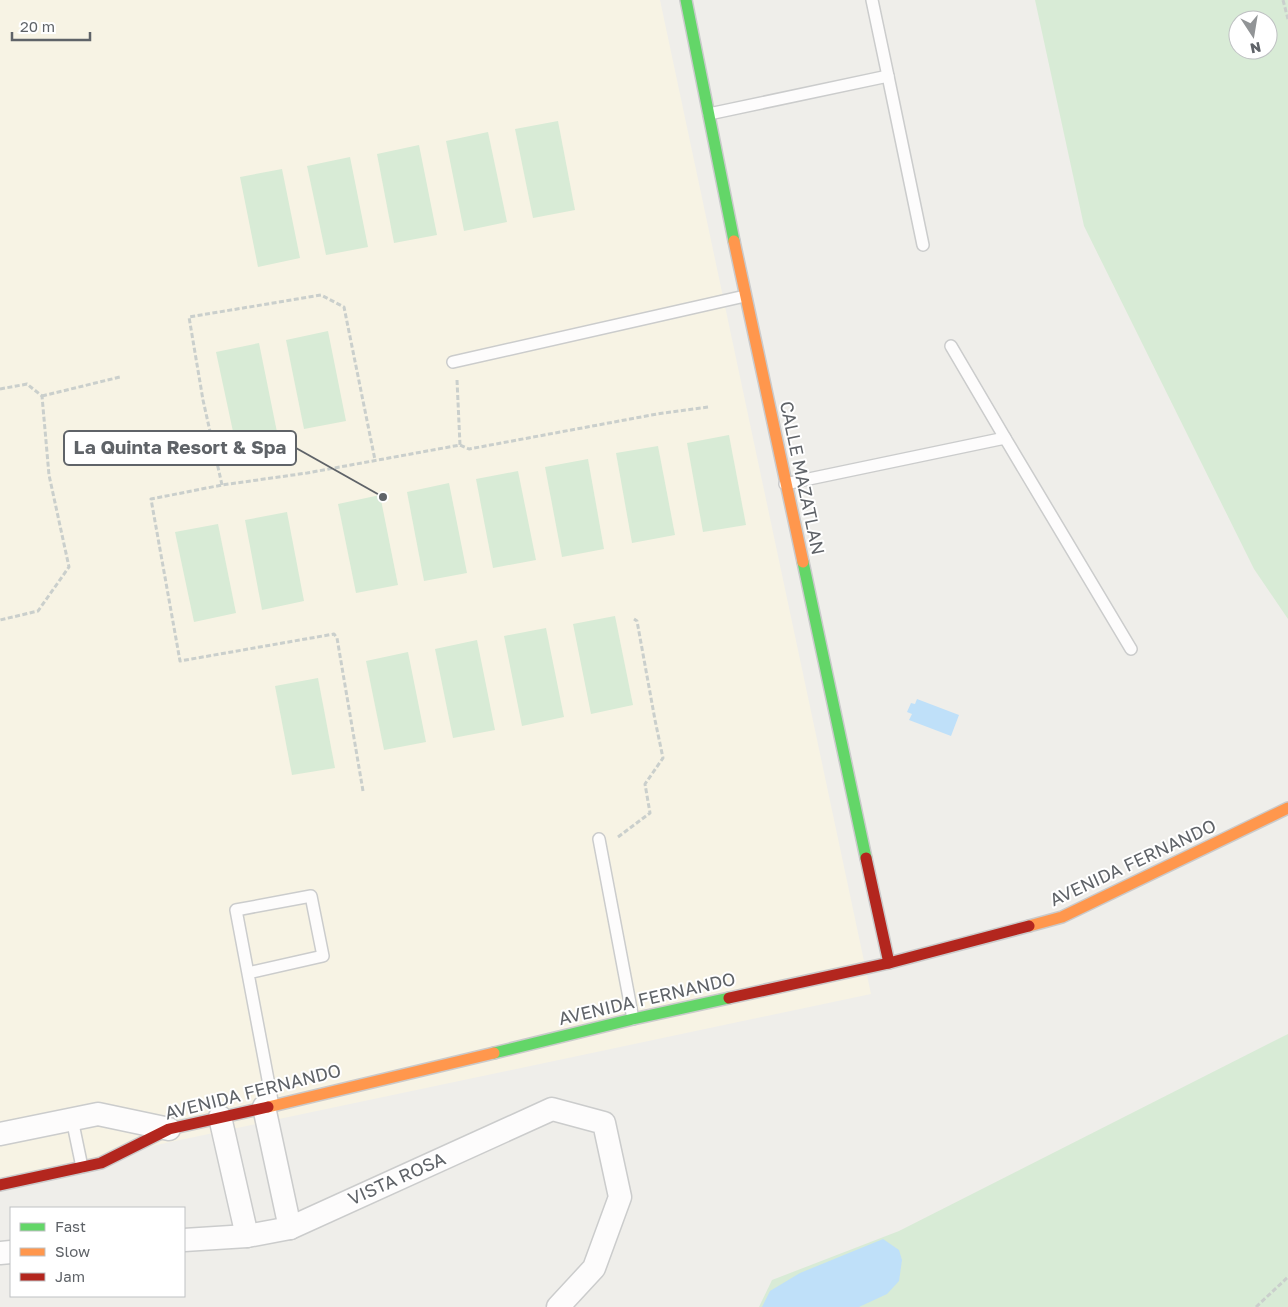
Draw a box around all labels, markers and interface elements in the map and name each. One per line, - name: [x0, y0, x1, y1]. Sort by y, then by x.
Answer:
- scale bar: [12, 10, 90, 42]
- north arrow: [1228, 10, 1278, 60]
- text: 20 m: [20, 17, 55, 35]
- text: N: [1249, 39, 1263, 58]
- street label: CALLE MAZATLAN: [776, 399, 830, 557]
- callout: La Quinta Resort & Spa: [64, 431, 296, 465]
- text: La Quinta Resort & Spa: [74, 435, 286, 458]
- street label: AVENIDA FERNANDO: [1046, 814, 1219, 910]
- street label: AVENIDA FERNANDO: [556, 967, 737, 1029]
- street label: AVENIDA FERNANDO: [162, 1058, 343, 1124]
- street label: VISTA ROSA: [344, 1147, 449, 1209]
- legend: [10, 1207, 185, 1297]
- text: Fast: [55, 1217, 86, 1235]
- text: Slow: [55, 1242, 90, 1260]
- text: Jam: [55, 1267, 85, 1285]

